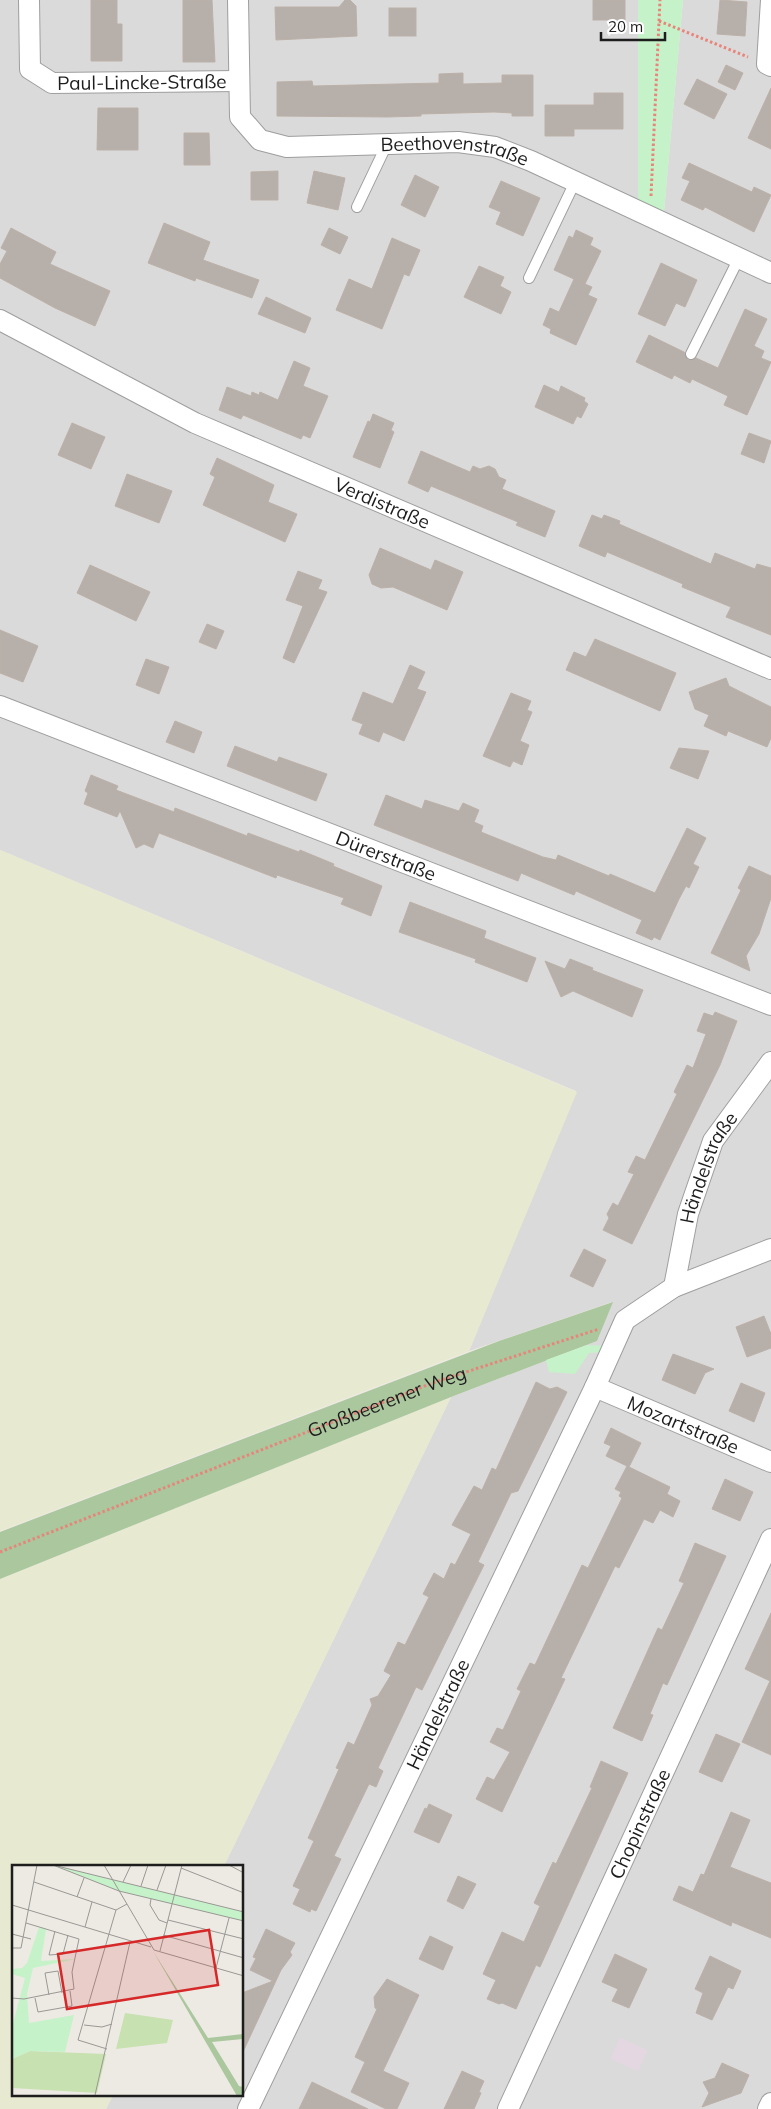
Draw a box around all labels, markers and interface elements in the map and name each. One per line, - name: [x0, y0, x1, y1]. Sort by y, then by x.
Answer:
- scale bar: [601, 10, 665, 42]
- text: 20 m: [608, 17, 643, 36]
- street label: Paul-Lincke-Straße: [57, 69, 227, 95]
- street label: Beethovenstraße: [380, 130, 532, 171]
- street label: Verdistraße: [331, 472, 434, 534]
- street label: Dürerstraße: [332, 825, 440, 886]
- street label: Händelstraße: [674, 1107, 743, 1225]
- street label: Großbeerener Weg: [304, 1361, 469, 1443]
- street label: Mozartstraße: [624, 1390, 743, 1459]
- street label: Händelstraße: [401, 1655, 475, 1774]
- street label: Chopinstraße: [604, 1765, 675, 1883]
- inset map: [12, 1865, 244, 2096]

